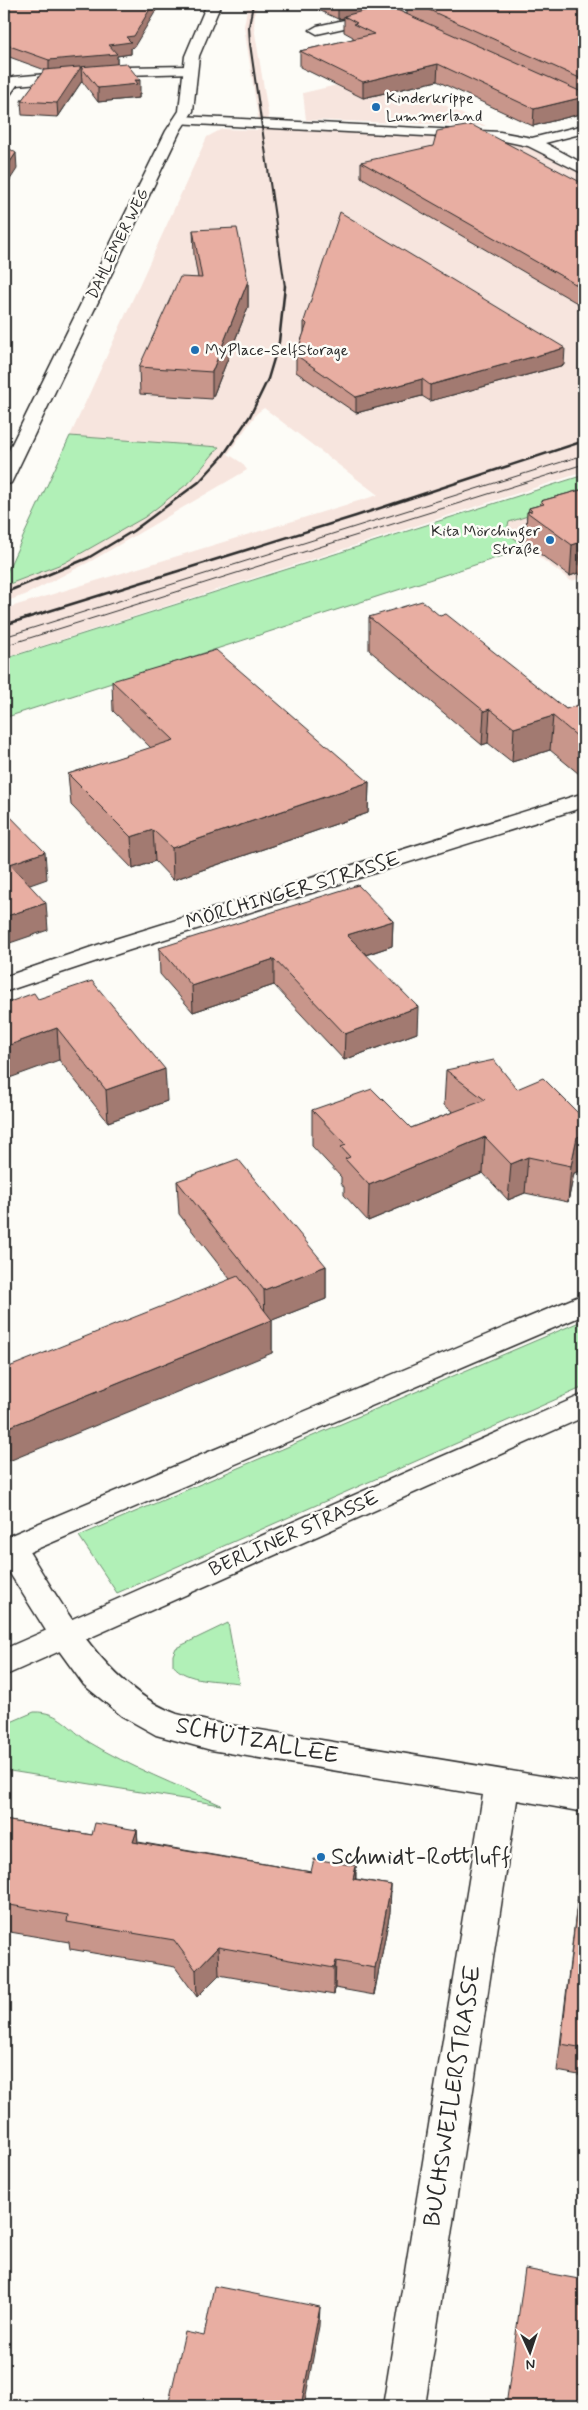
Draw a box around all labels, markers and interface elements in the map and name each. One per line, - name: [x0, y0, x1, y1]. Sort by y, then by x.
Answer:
- place label: Kinderkrippe Lummerland: [386, 88, 482, 127]
- marker: Kinderkrippe Lummerland: [370, 101, 382, 113]
- street label: DAHLEMER WEG: [82, 185, 154, 303]
- place label: MyPlace-SelfStorage: [205, 340, 349, 361]
- marker: MyPlace-SelfStorage: [189, 344, 201, 356]
- place label: Kita Mörchinger Straße: [431, 521, 541, 560]
- marker: Kita Mörchinger Straße: [544, 534, 556, 546]
- street label: MÖRCHINGER STRASSE: [183, 846, 403, 936]
- street label: BERLINER STRASSE: [205, 1484, 383, 1584]
- street label: SCHÜTZALLEE: [173, 1710, 341, 1772]
- place label: Schmidt-Rottluff: [331, 1842, 511, 1873]
- marker: Schmidt-Rottluff: [315, 1851, 327, 1863]
- street label: BUCHSWEILERSTRASSE: [417, 1963, 489, 2229]
- north arrow: [506, 2328, 556, 2378]
- text: N: [525, 2355, 536, 2373]

